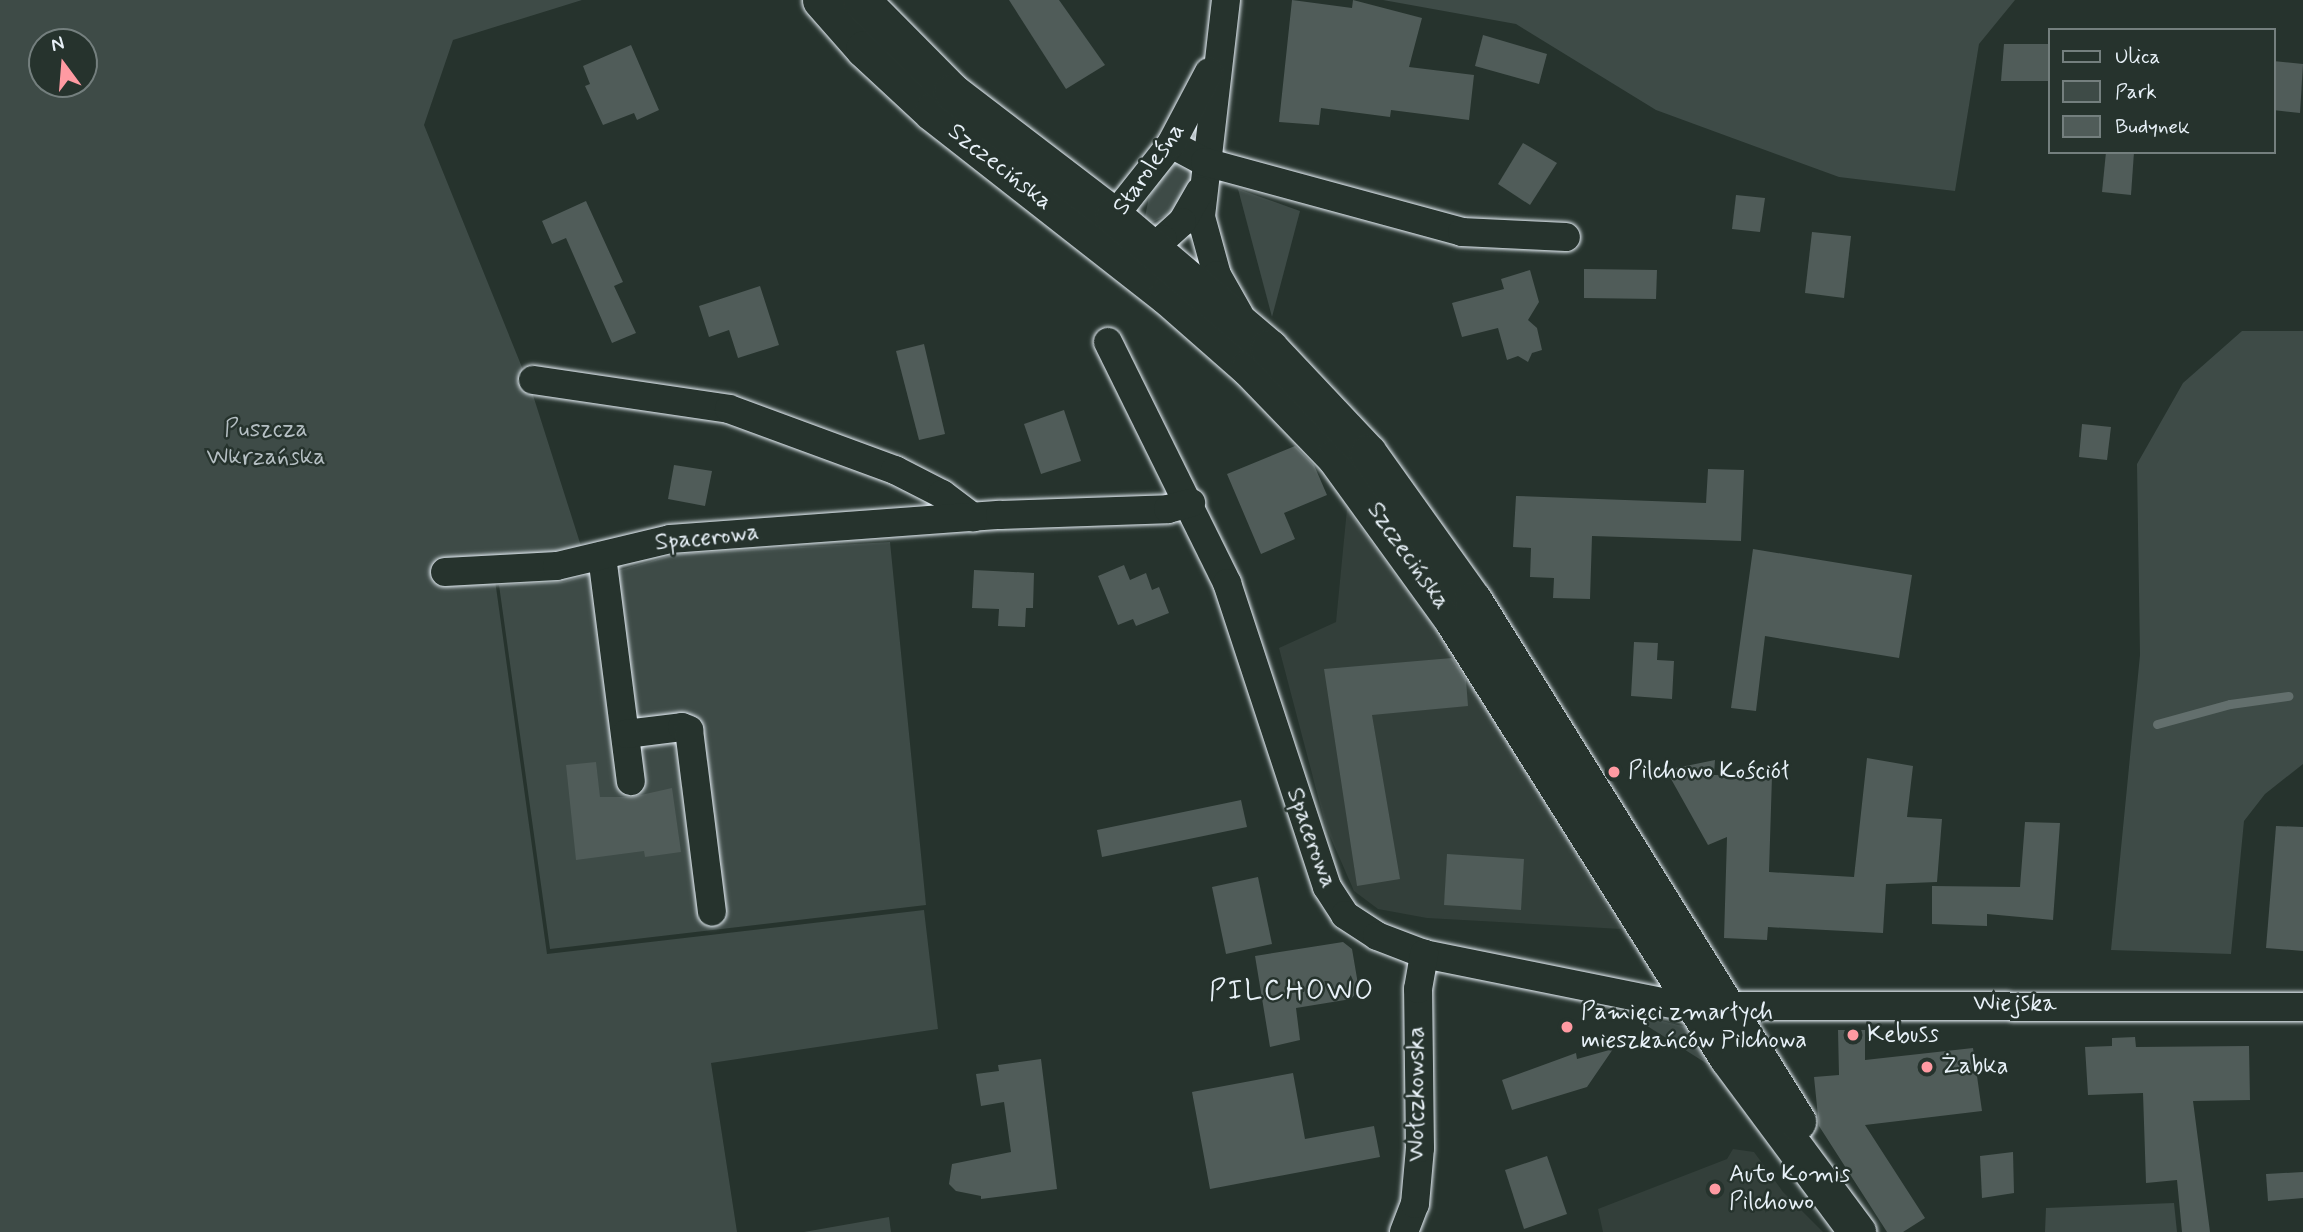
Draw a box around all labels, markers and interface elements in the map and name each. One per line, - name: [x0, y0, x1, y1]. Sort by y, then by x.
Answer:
- north arrow: [28, 28, 98, 98]
- legend: [2048, 28, 2275, 154]
- text: N: [48, 30, 67, 58]
- text: Ulica: [2115, 43, 2160, 71]
- text: Park: [2115, 78, 2157, 106]
- text: Budynek: [2115, 113, 2190, 141]
- street label: Szczecińska: [942, 117, 1058, 217]
- street label: Staroleśna: [1107, 117, 1191, 221]
- park label: Puszcza Wkrzańska: [206, 416, 326, 472]
- street label: Szczecińska: [1360, 497, 1456, 615]
- street label: Spacerowa: [654, 518, 760, 558]
- place label: Pilchowo Kościół: [1628, 758, 1791, 786]
- marker: Pilchowo Kościół: [1606, 764, 1622, 780]
- street label: Spacerowa: [1280, 784, 1342, 892]
- district label: PILCHOWO: [1214, 975, 1370, 1009]
- street label: Wiejska: [1973, 990, 2057, 1018]
- place label: Pamięci zmarłych mieszkańców Pilchowa: [1581, 999, 1808, 1055]
- marker: Pamięci zmarłych mieszkańców Pilchowa: [1559, 1019, 1575, 1035]
- place label: Kebuss: [1867, 1021, 1939, 1049]
- street label: Wołczkowska: [1403, 1026, 1431, 1162]
- marker: Kebuss: [1845, 1027, 1861, 1043]
- place label: Żabka: [1941, 1053, 2009, 1081]
- marker: Żabka: [1919, 1059, 1935, 1075]
- place label: Auto Komis Pilchowo: [1729, 1161, 1847, 1217]
- marker: Auto Komis Pilchowo: [1707, 1181, 1723, 1197]

